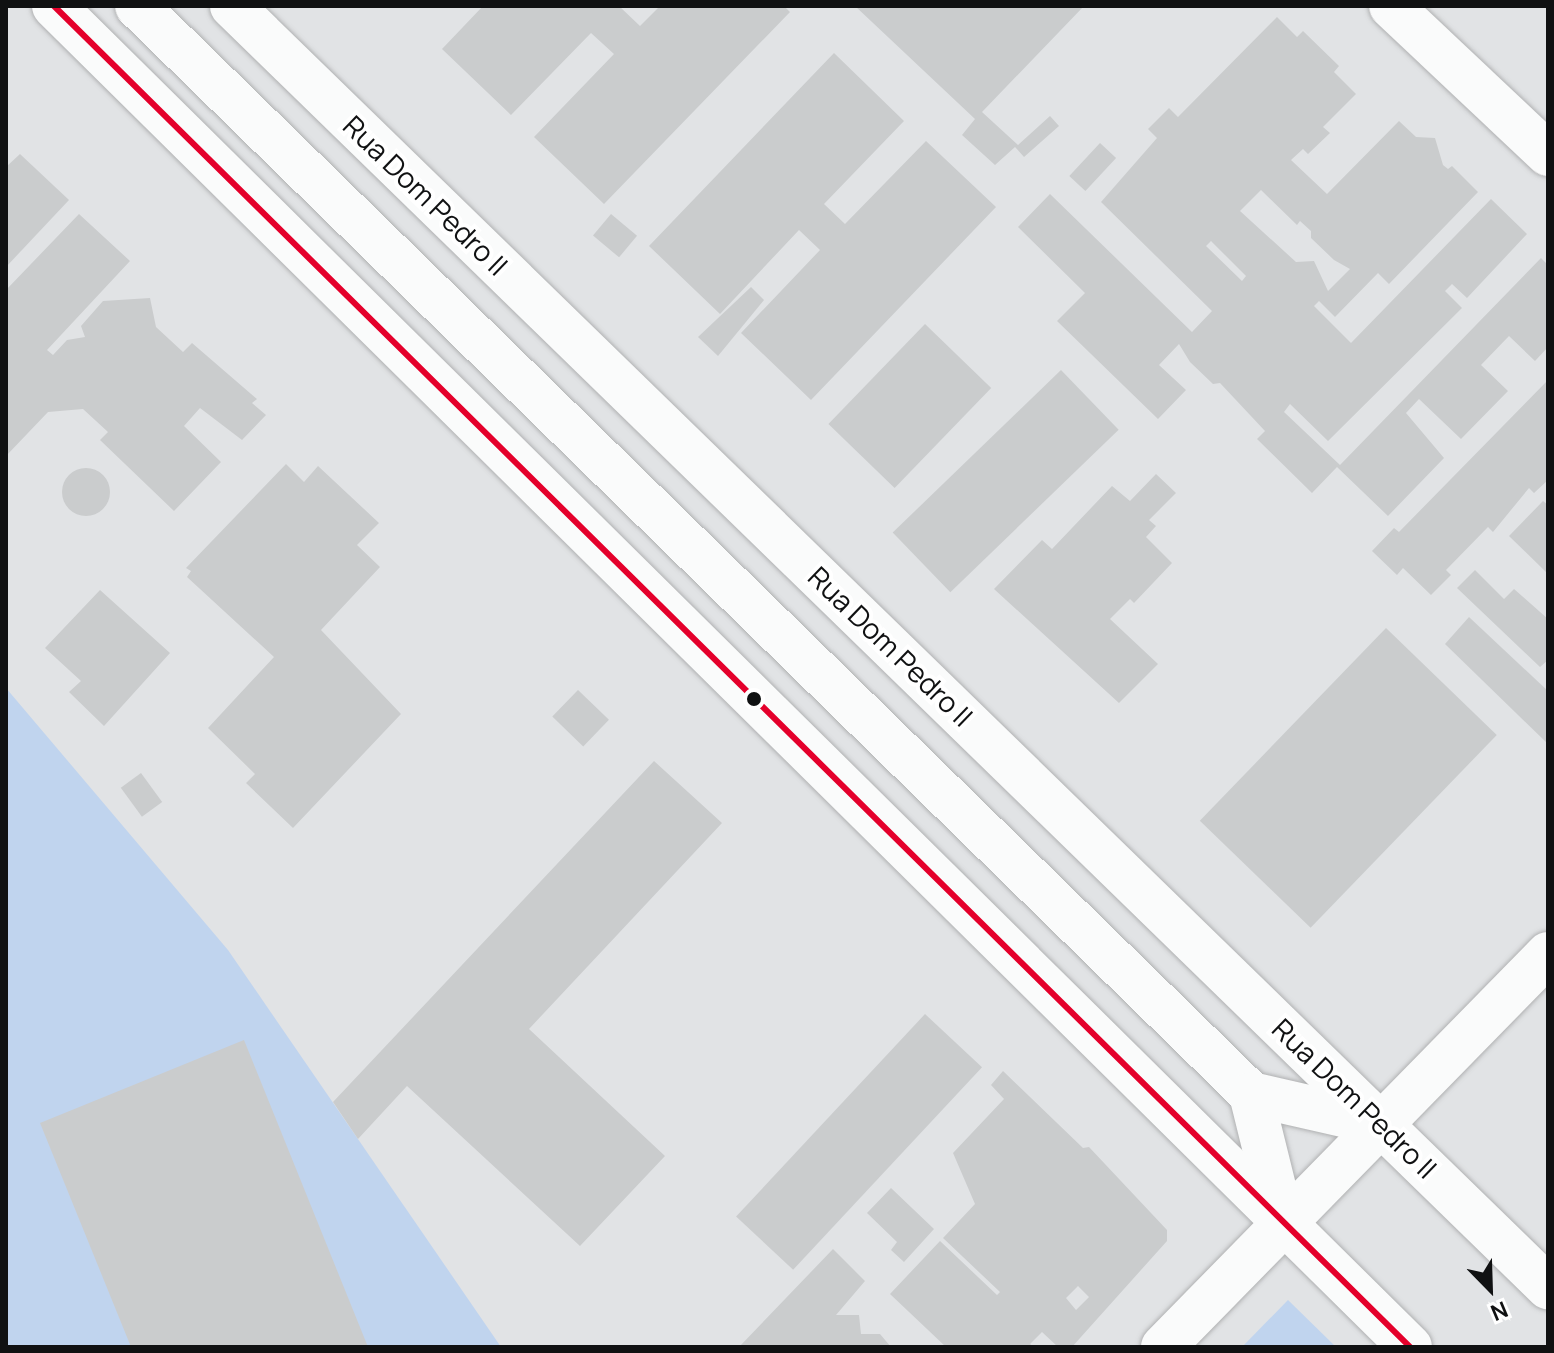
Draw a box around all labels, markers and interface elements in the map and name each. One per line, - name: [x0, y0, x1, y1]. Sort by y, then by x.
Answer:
- street label: Rua Dom Pedro II: [337, 108, 515, 282]
- street label: Rua Dom Pedro II: [802, 559, 980, 733]
- unlabelled marker: [746, 691, 762, 707]
- street label: Rua Dom Pedro II: [1266, 1011, 1444, 1185]
- north arrow: [1450, 1249, 1530, 1329]
- text: N: [1486, 1294, 1513, 1328]

